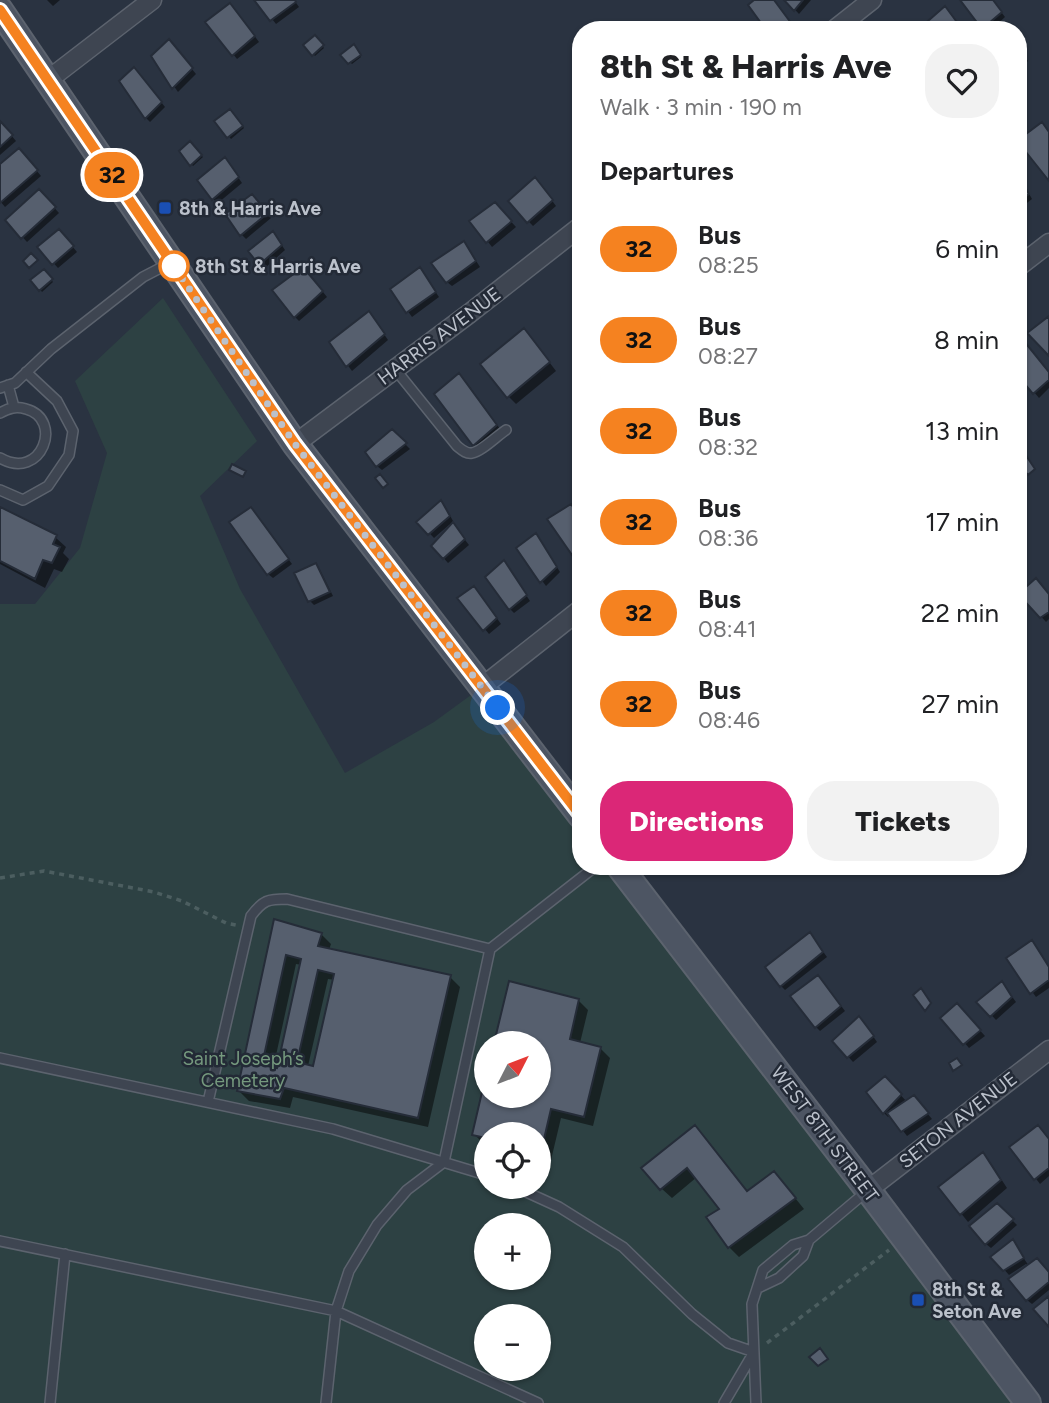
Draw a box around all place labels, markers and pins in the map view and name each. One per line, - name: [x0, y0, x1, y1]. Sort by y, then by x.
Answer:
- place label: 8th & Harris Ave: [179, 197, 322, 220]
- marker: 8th & Harris Ave: [157, 200, 173, 216]
- marker: 8th St & Harris Ave: [159, 251, 189, 281]
- place label: 8th St & Harris Ave: [195, 255, 361, 278]
- place label: 8th St & Seton Ave: [932, 1278, 1022, 1323]
- marker: 8th St & Seton Ave: [910, 1292, 926, 1308]

